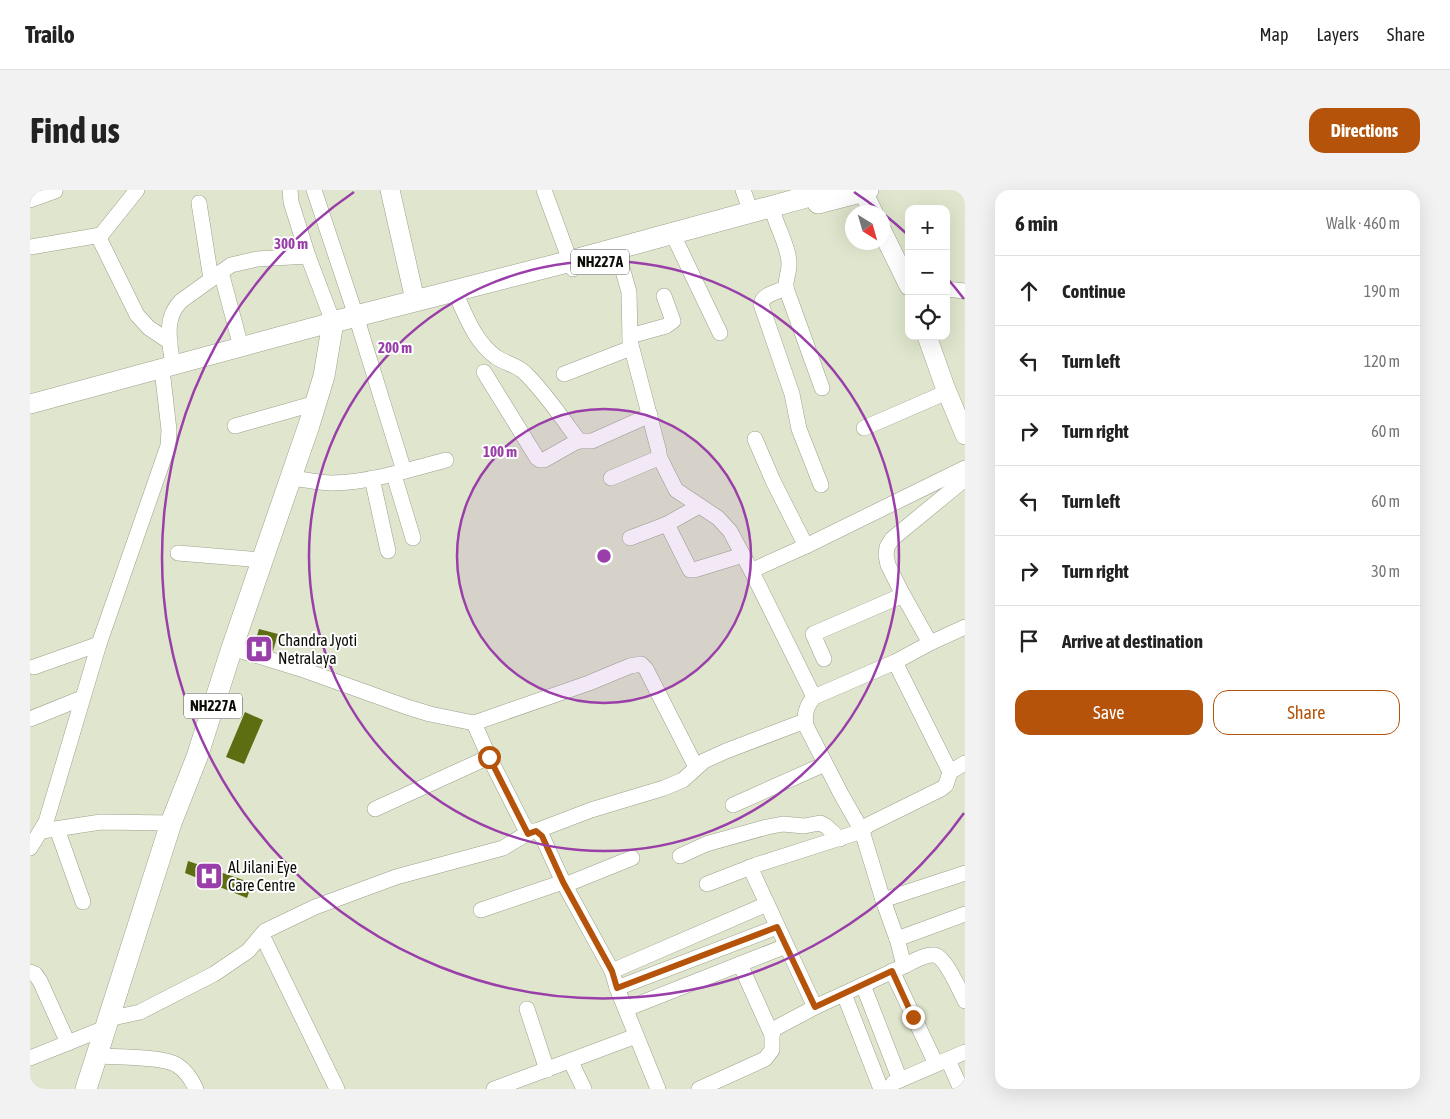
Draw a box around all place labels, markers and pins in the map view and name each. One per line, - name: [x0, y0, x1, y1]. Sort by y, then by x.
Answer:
- centre of rings: [595, 547, 613, 565]
- place label: Chandra Jyoti Netralaya: [278, 631, 357, 668]
- hospital icon: Chandra Jyoti Netralaya: [244, 634, 274, 664]
- place label: Al Jilani Eye Care Centre: [228, 858, 297, 894]
- hospital icon: Al Jilani Eye Care Centre: [194, 861, 224, 891]

